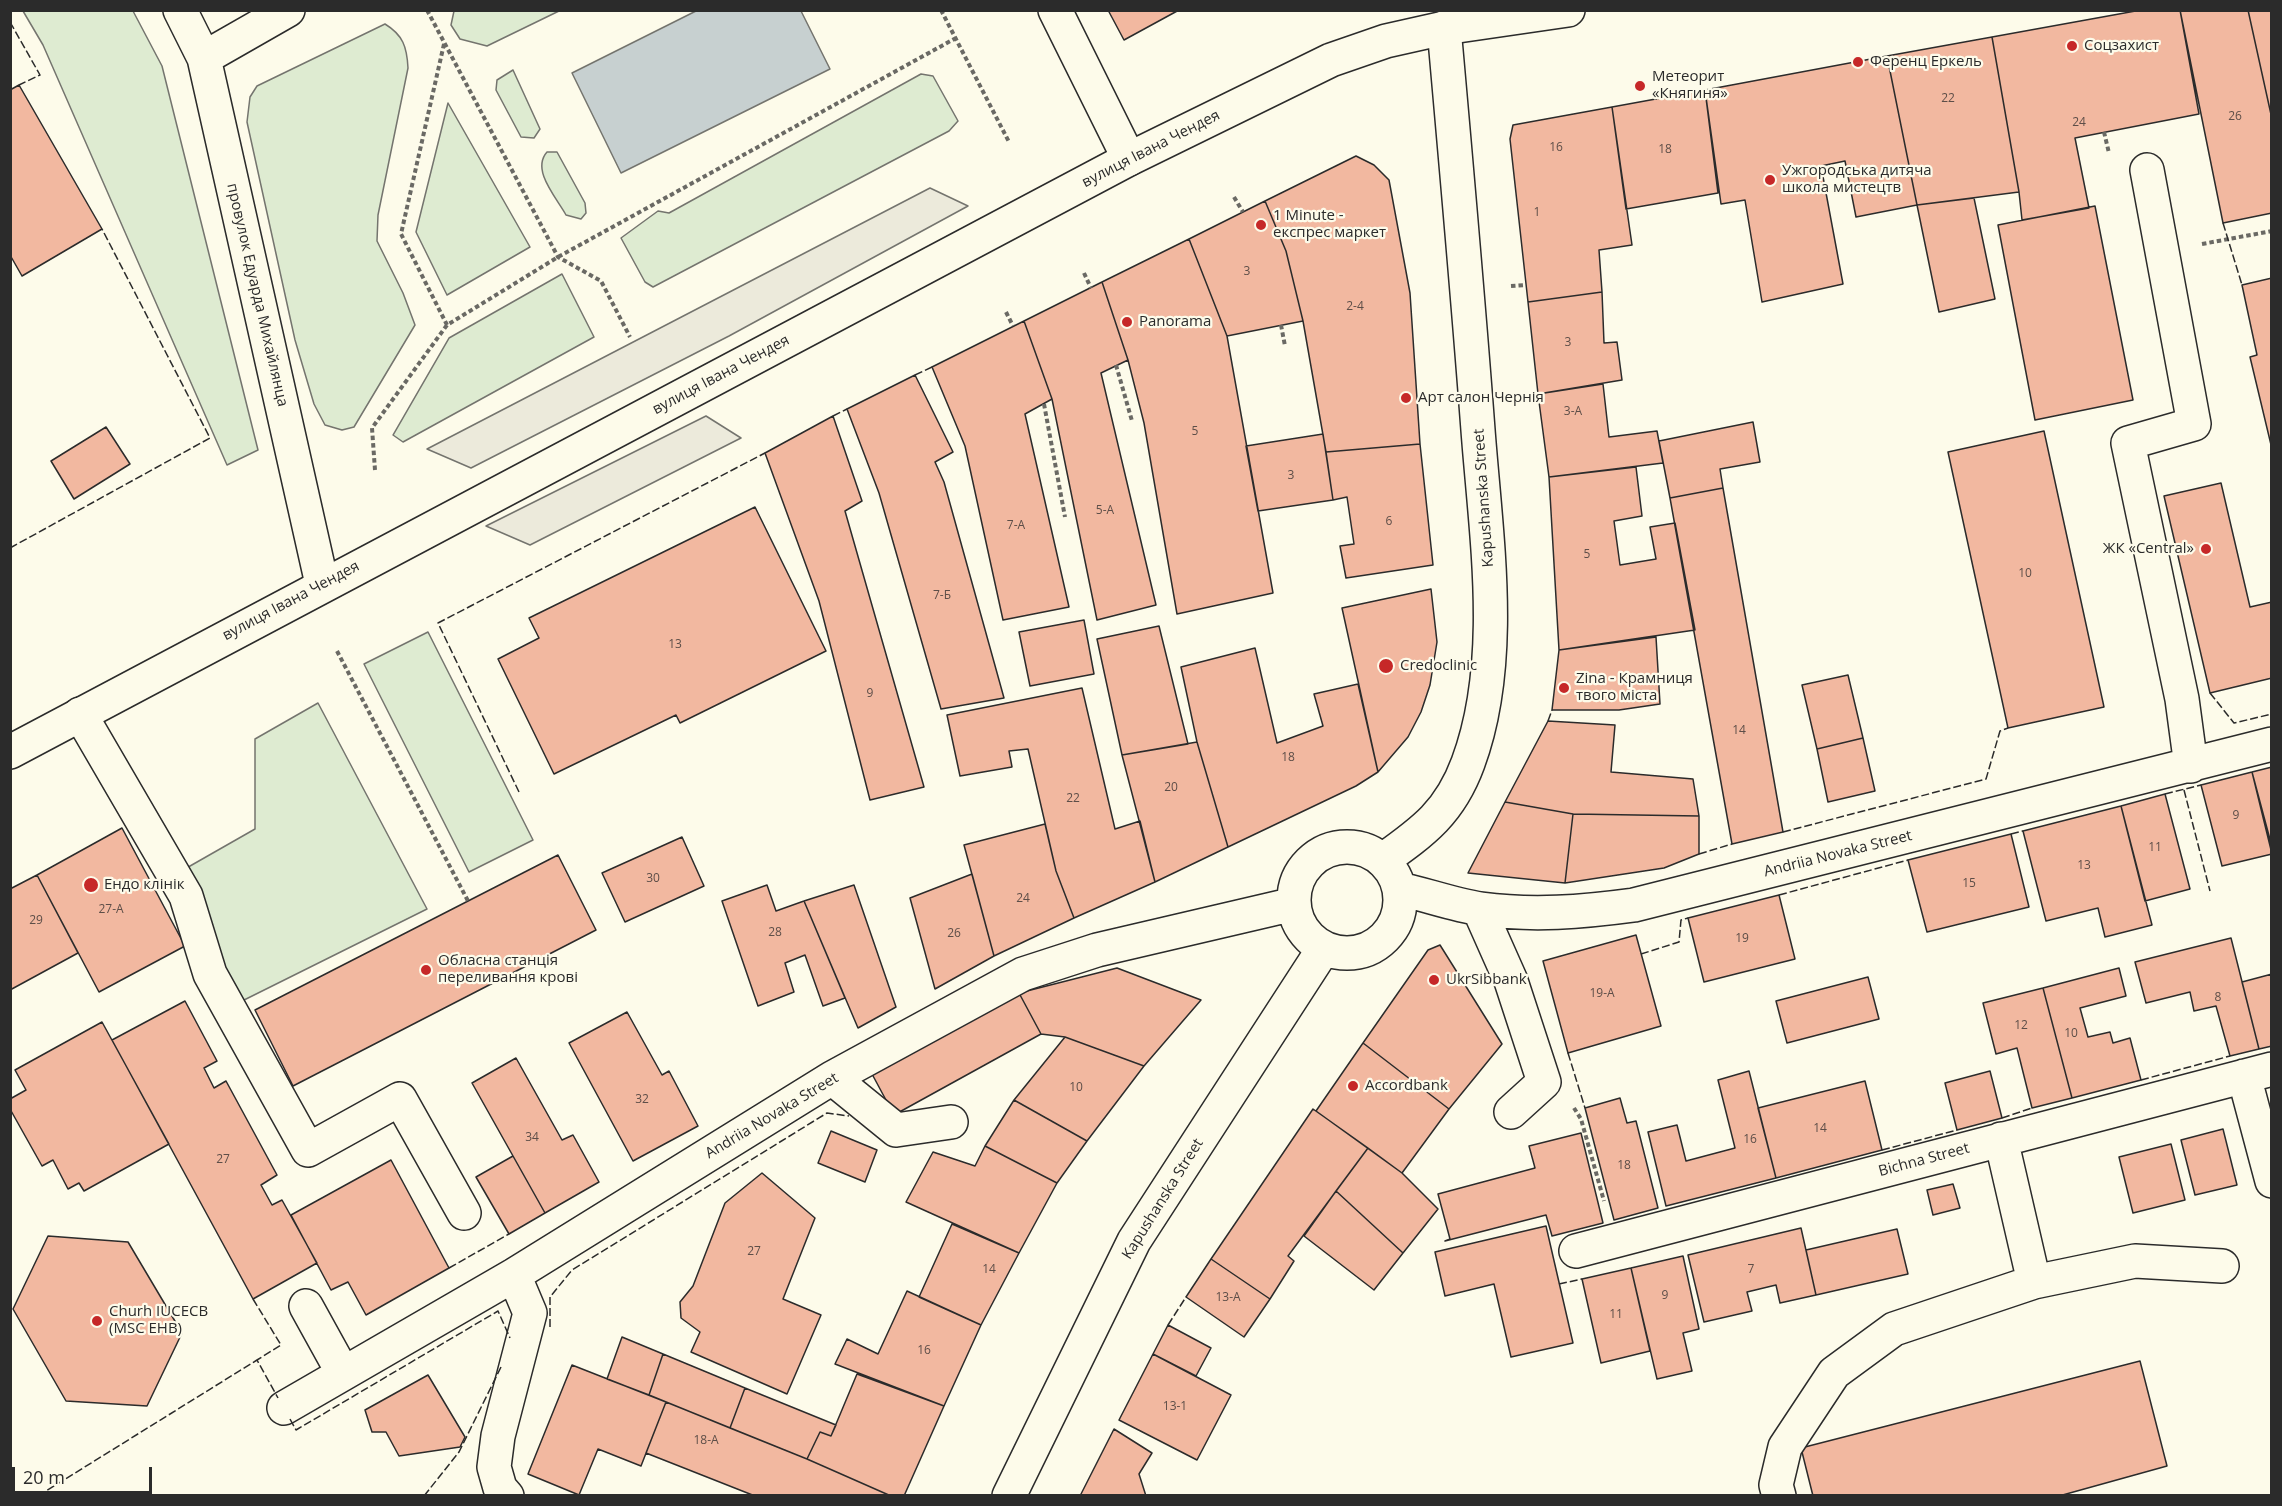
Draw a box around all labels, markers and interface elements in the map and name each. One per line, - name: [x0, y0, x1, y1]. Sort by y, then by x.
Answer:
- place label: Соцзахист: [2084, 37, 2159, 55]
- marker: Соцзахист: [2065, 39, 2079, 53]
- place label: Ференц Еркель: [1870, 53, 1982, 71]
- marker: Ференц Еркель: [1851, 55, 1865, 69]
- place label: Метеорит «Княгиня»: [1652, 68, 1728, 103]
- marker: Метеорит «Княгиня»: [1633, 79, 1647, 93]
- house number: 22: [1941, 92, 1955, 106]
- street label: вулиця Івана Чендея: [1079, 106, 1223, 192]
- house number: 26: [2228, 110, 2242, 124]
- house number: 24: [2072, 116, 2086, 130]
- house number: 16: [1549, 141, 1563, 155]
- house number: 18: [1658, 143, 1672, 157]
- place label: Ужгородська дитяча школа мистецтв: [1782, 162, 1932, 197]
- marker: Ужгородська дитяча школа мистецтв: [1763, 173, 1777, 187]
- street label: провулок Едуарда Михайлянца: [223, 182, 291, 408]
- house number: 1: [1534, 206, 1540, 220]
- place label: 1 Minute - експрес маркет: [1273, 207, 1386, 242]
- marker: 1 Minute - експрес маркет: [1254, 218, 1268, 232]
- house number: 3: [1244, 265, 1250, 279]
- house number: 2-4: [1346, 300, 1364, 314]
- place label: Panorama: [1139, 313, 1211, 331]
- marker: Panorama: [1120, 315, 1134, 329]
- street label: вулиця Івана Чендея: [650, 331, 792, 419]
- house number: 3: [1565, 336, 1571, 350]
- place label: Арт салон Чернія: [1418, 389, 1544, 407]
- marker: Арт салон Чернія: [1399, 391, 1413, 405]
- house number: 3-А: [1564, 405, 1582, 419]
- house number: 5: [1192, 425, 1198, 439]
- street label: Kapushanska Street: [1470, 428, 1498, 568]
- house number: 3: [1288, 469, 1294, 483]
- house number: 5-А: [1096, 504, 1114, 518]
- house number: 6: [1386, 515, 1392, 529]
- house number: 7-А: [1007, 519, 1025, 533]
- place label: ЖК «Central»: [2103, 540, 2194, 558]
- marker: ЖК «Central»: [2199, 542, 2213, 556]
- house number: 5: [1584, 548, 1590, 562]
- street label: вулиця Івана Чендея: [220, 557, 362, 645]
- house number: 10: [2018, 567, 2032, 581]
- house number: 7-Б: [933, 589, 951, 603]
- house number: 13: [668, 638, 682, 652]
- marker: Credoclinic: [1377, 657, 1395, 675]
- place label: Credoclinic: [1400, 657, 1477, 675]
- place label: Zina - Крамниця твого міста: [1576, 670, 1693, 705]
- marker: Zina - Крамниця твого міста: [1557, 681, 1571, 695]
- house number: 9: [867, 687, 873, 701]
- house number: 14: [1732, 724, 1746, 738]
- house number: 18: [1281, 751, 1295, 765]
- house number: 20: [1164, 781, 1178, 795]
- house number: 22: [1066, 792, 1080, 806]
- house number: 9: [2233, 809, 2239, 823]
- street label: Andriia Novaka Street: [1762, 827, 1914, 881]
- house number: 11: [2148, 841, 2162, 855]
- house number: 13: [2077, 859, 2091, 873]
- house number: 30: [646, 872, 660, 886]
- marker: Ендо клінік: [82, 876, 100, 894]
- place label: Ендо клінік: [104, 876, 185, 894]
- house number: 15: [1962, 877, 1976, 891]
- house number: 24: [1016, 892, 1030, 906]
- house number: 27-А: [98, 903, 124, 917]
- house number: 29: [29, 914, 43, 928]
- house number: 28: [768, 926, 782, 940]
- house number: 26: [947, 927, 961, 941]
- house number: 19: [1735, 932, 1749, 946]
- place label: Обласна станція переливання крові: [438, 952, 578, 987]
- marker: Обласна станція переливання крові: [419, 963, 433, 977]
- place label: UkrSibbank: [1446, 971, 1527, 989]
- marker: UkrSibbank: [1427, 973, 1441, 987]
- house number: 19-А: [1589, 987, 1615, 1001]
- house number: 8: [2215, 991, 2221, 1005]
- house number: 12: [2014, 1019, 2028, 1033]
- house number: 10: [2064, 1027, 2078, 1041]
- street label: Andriia Novaka Street: [702, 1069, 842, 1163]
- place label: Accordbank: [1365, 1077, 1448, 1095]
- marker: Accordbank: [1346, 1079, 1360, 1093]
- house number: 10: [1069, 1081, 1083, 1095]
- house number: 32: [635, 1093, 649, 1107]
- house number: 14: [1813, 1122, 1827, 1136]
- house number: 34: [525, 1131, 539, 1145]
- house number: 16: [1743, 1133, 1757, 1147]
- street label: Kapushanska Street: [1119, 1135, 1207, 1263]
- street label: Bichna Street: [1877, 1139, 1971, 1181]
- house number: 27: [216, 1153, 230, 1167]
- house number: 18: [1617, 1159, 1631, 1173]
- house number: 27: [747, 1245, 761, 1259]
- house number: 14: [982, 1263, 996, 1277]
- house number: 7: [1748, 1263, 1754, 1277]
- house number: 9: [1662, 1289, 1668, 1303]
- house number: 13-А: [1215, 1291, 1241, 1305]
- place label: Churh IUCECB (MSC EHB): [109, 1303, 208, 1338]
- house number: 11: [1609, 1308, 1623, 1322]
- marker: Churh IUCECB (MSC EHB): [90, 1314, 104, 1328]
- house number: 16: [917, 1344, 931, 1358]
- house number: 13-1: [1163, 1400, 1187, 1414]
- house number: 18-А: [693, 1434, 719, 1448]
- scale bar: [15, 1455, 154, 1493]
- text: 20 m: [23, 1465, 65, 1489]

